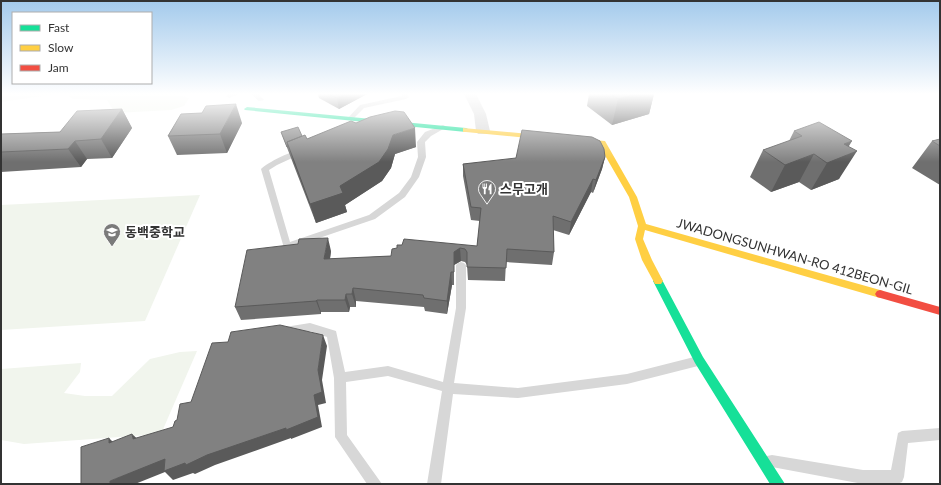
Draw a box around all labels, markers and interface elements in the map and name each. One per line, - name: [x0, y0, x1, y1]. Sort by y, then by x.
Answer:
- legend: [12, 12, 152, 84]
- text: Fast: [48, 20, 70, 35]
- text: Slow: [48, 40, 74, 55]
- text: Jam: [48, 60, 69, 75]
- restaurant icon: 스무고개: [477, 179, 497, 204]
- place label: 스무고개: [500, 181, 548, 197]
- street label: JWADONGSUNHWAN-RO 412BEON-GIL: [675, 215, 915, 298]
- school or university icon: 동백중학교: [102, 222, 122, 247]
- place label: 동백중학교: [125, 224, 185, 240]

